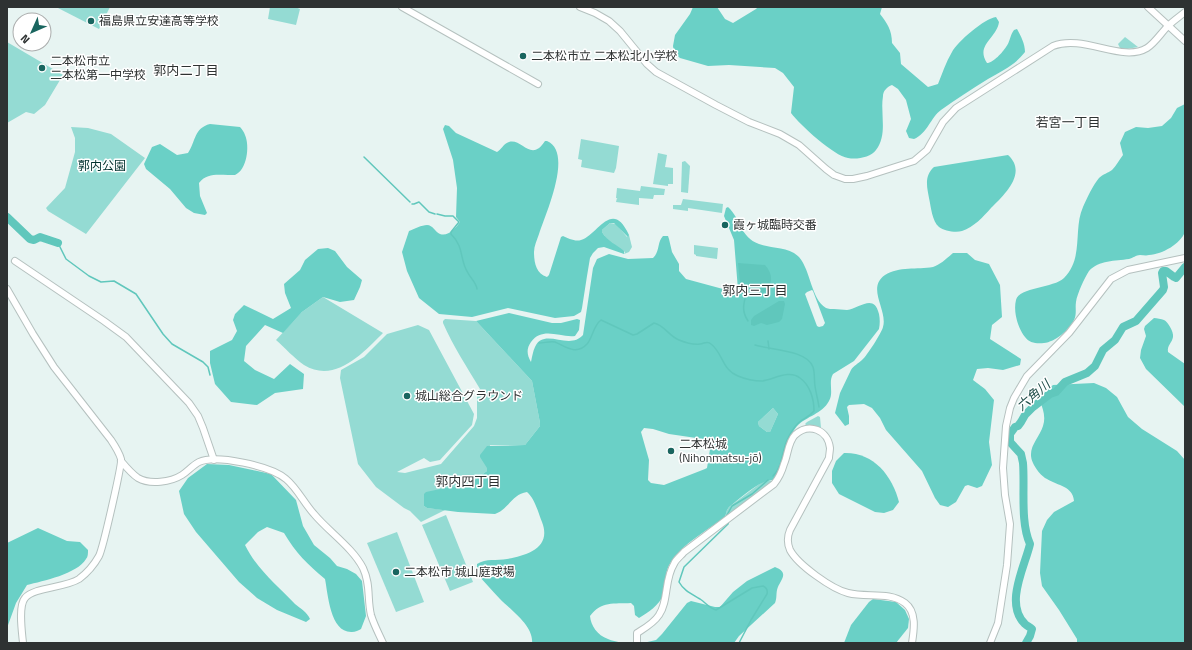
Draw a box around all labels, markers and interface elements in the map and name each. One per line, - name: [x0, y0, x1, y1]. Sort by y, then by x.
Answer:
- place label: 福島県立安達高等学校: [99, 11, 219, 30]
- north arrow: [12, 12, 52, 52]
- marker: 福島県立安達高等学校: [86, 16, 96, 26]
- text: N: [17, 31, 33, 47]
- place label: 二本松市立 二本松北小学校: [531, 46, 678, 65]
- place label: 二本松市立 二本松第一中学校: [50, 51, 146, 84]
- marker: 二本松市立 二本松北小学校: [518, 51, 528, 61]
- district label: 郭内二丁目: [153, 60, 219, 80]
- marker: 二本松市立 二本松第一中学校: [37, 63, 47, 73]
- district label: 若宮一丁目: [1035, 112, 1101, 132]
- park label: 郭内公園: [78, 156, 126, 175]
- place label: 霞ヶ城臨時交番: [733, 215, 817, 234]
- marker: 霞ヶ城臨時交番: [720, 220, 730, 230]
- district label: 郭内三丁目: [722, 280, 788, 300]
- water label: 六角川: [1012, 373, 1056, 415]
- place label: 城山総合グラウンド: [415, 386, 523, 405]
- marker: 城山総合グラウンド: [402, 391, 412, 401]
- place label: 二本松城 (Nihonmatsu-jō): [679, 434, 762, 467]
- marker: 二本松城 (Nihonmatsu-jō): [666, 446, 676, 456]
- district label: 郭内四丁目: [435, 471, 501, 491]
- place label: 二本松市 城山庭球場: [404, 562, 515, 581]
- marker: 二本松市 城山庭球場: [391, 567, 401, 577]

